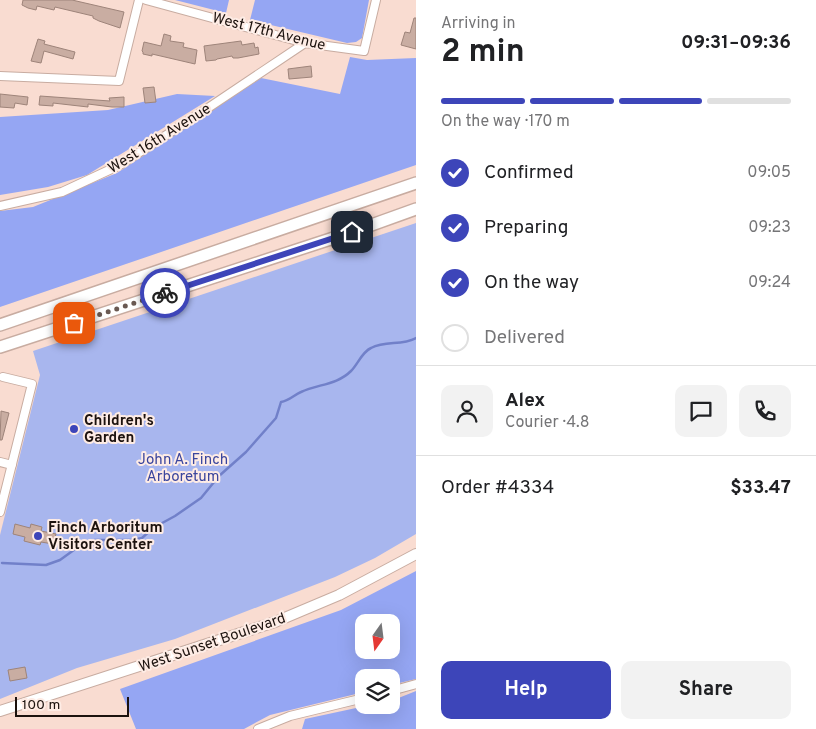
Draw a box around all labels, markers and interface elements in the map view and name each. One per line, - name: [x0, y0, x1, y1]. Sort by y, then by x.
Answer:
- street label: West 17th Avenue: [210, 9, 327, 56]
- text: Arriving in: [441, 14, 516, 34]
- text: 09:31–09:36: [681, 31, 791, 55]
- text: 2 min: [441, 33, 525, 73]
- street label: West 16th Avenue: [105, 100, 215, 179]
- text: On the way · 170 m: [441, 112, 570, 132]
- icon: check: [441, 159, 469, 187]
- text: Confirmed: [484, 161, 574, 185]
- text: 09:05: [747, 163, 791, 183]
- pin: [331, 211, 373, 253]
- icon: check: [441, 214, 469, 242]
- text: Preparing: [484, 216, 568, 240]
- icon: home: [338, 218, 366, 246]
- text: 09:23: [748, 218, 791, 238]
- courier: [140, 268, 190, 318]
- icon: check: [441, 269, 469, 297]
- text: On the way: [484, 271, 579, 295]
- text: 09:24: [748, 273, 791, 293]
- icon: bike: [151, 279, 179, 307]
- pin: [53, 302, 95, 344]
- icon: bag: [60, 309, 88, 337]
- text: Delivered: [484, 326, 565, 350]
- button: person: [441, 385, 493, 437]
- button: chat: [675, 385, 727, 437]
- button: phone: [739, 385, 791, 437]
- text: Alex: [505, 389, 545, 413]
- place label: Children's Garden: [84, 412, 154, 448]
- text: Courier · 4.8: [505, 413, 589, 433]
- marker: Children's Garden: [68, 423, 80, 435]
- park label: John A. Finch Arboretum: [138, 451, 228, 487]
- text: Order #4334: [441, 476, 554, 500]
- text: $33.47: [730, 476, 791, 500]
- place label: Finch Arboritum Visitors Center: [48, 519, 163, 555]
- marker: Finch Arboritum Visitors Center: [32, 530, 44, 542]
- street label: West Sunset Boulevard: [137, 609, 288, 677]
- north arrow: [355, 614, 400, 659]
- map controls: [355, 614, 400, 714]
- button: Help: [441, 661, 611, 719]
- button: Share: [621, 661, 791, 719]
- button: layers: [355, 669, 400, 714]
- scale bar: [15, 694, 129, 717]
- text: 100 m: [22, 697, 60, 714]

